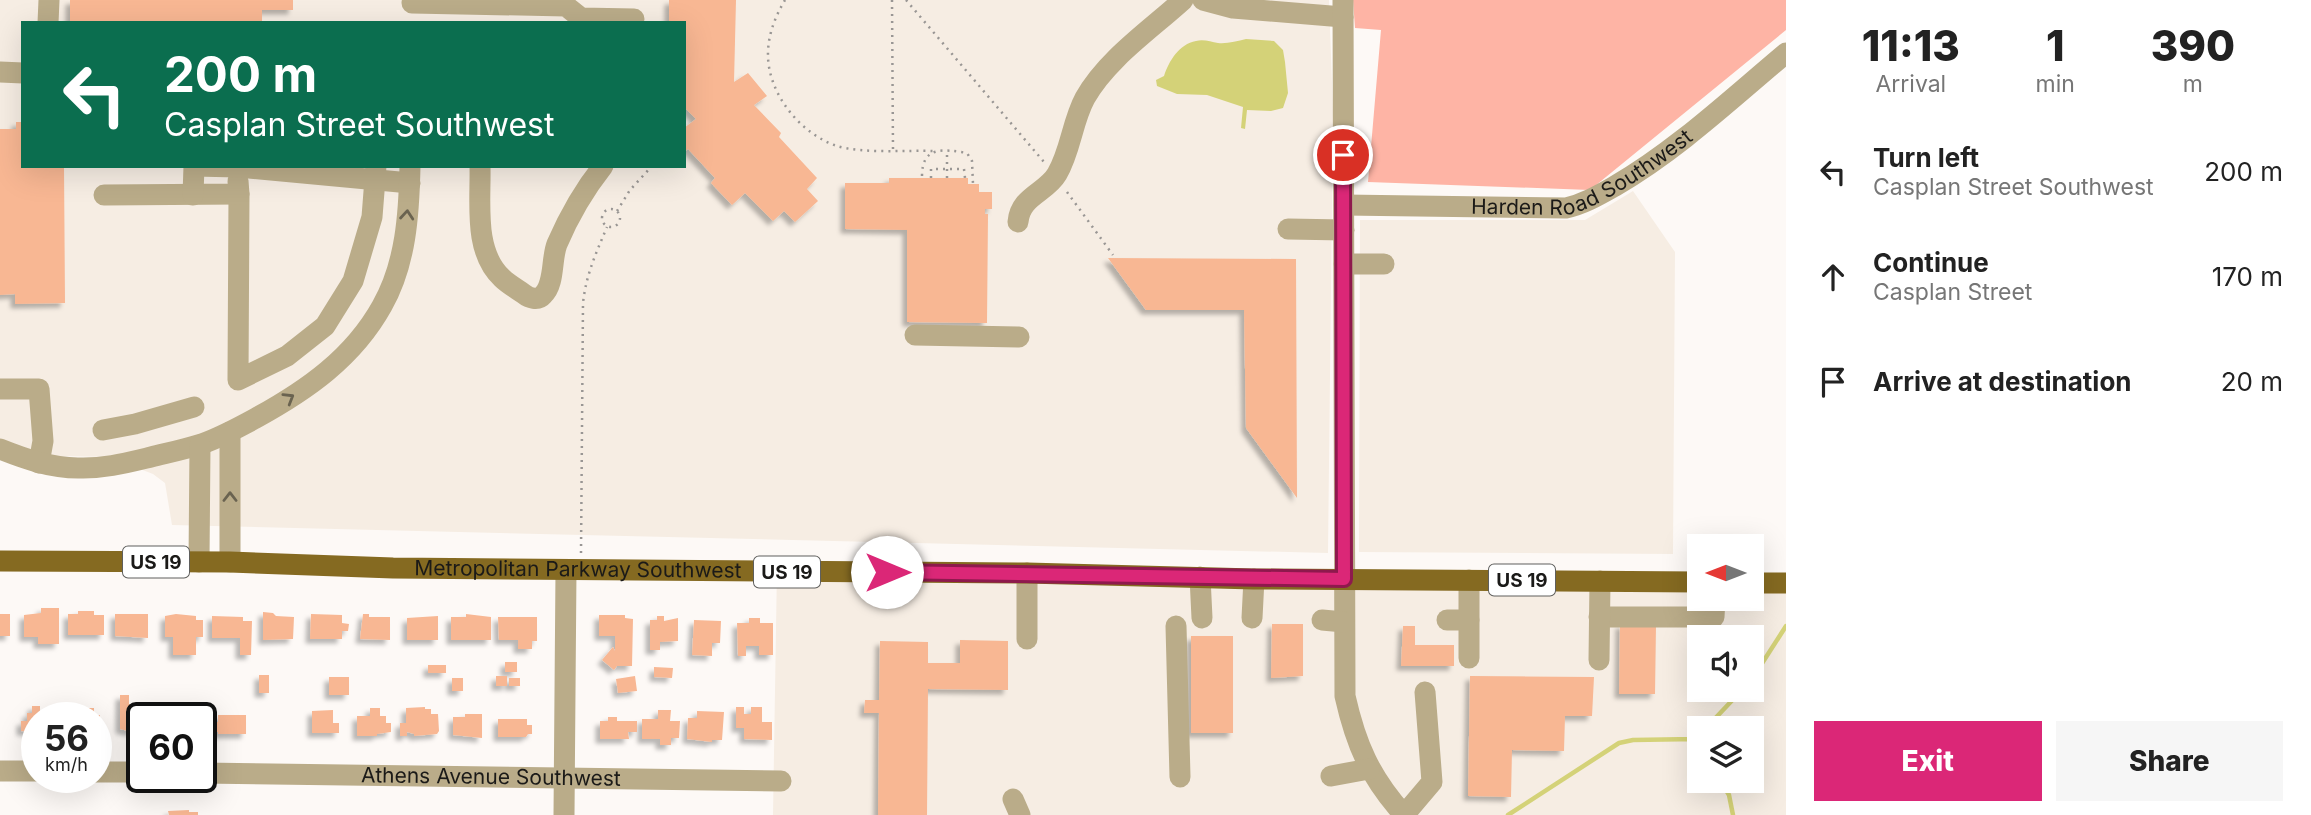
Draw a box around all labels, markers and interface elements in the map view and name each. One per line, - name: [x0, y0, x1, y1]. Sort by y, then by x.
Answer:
- text: 11:13: [1862, 20, 1960, 71]
- text: 1: [2046, 20, 2065, 71]
- text: 390: [2151, 20, 2235, 71]
- text: 200 m: [164, 45, 317, 104]
- icon: left: [49, 49, 140, 140]
- text: Arrival: [1875, 70, 1946, 98]
- text: min: [2036, 70, 2075, 98]
- text: m: [2183, 70, 2203, 98]
- text: Casplan Street Southwest: [164, 105, 554, 144]
- street label: Harden Road Southwest: [1471, 124, 1697, 220]
- pin: [1313, 125, 1373, 185]
- icon: arrive: [1324, 136, 1362, 174]
- text: Turn left: [1873, 142, 1979, 173]
- icon: left: [1814, 153, 1852, 191]
- text: 200 m: [2204, 156, 2283, 187]
- text: Casplan Street Southwest: [1873, 173, 2154, 201]
- one-way arrow: [399, 209, 414, 220]
- text: Continue: [1873, 247, 1989, 278]
- icon: ahead: [1814, 258, 1852, 296]
- text: 170 m: [2212, 261, 2283, 292]
- text: Casplan Street: [1873, 278, 2032, 306]
- icon: arrive: [1814, 363, 1852, 401]
- text: Arrive at destination: [1873, 366, 2132, 397]
- text: 20 m: [2221, 366, 2283, 397]
- one-way arrow: [282, 393, 295, 406]
- one-way arrow: [222, 491, 238, 502]
- north arrow: [1687, 534, 1764, 611]
- map controls: [1687, 534, 1764, 793]
- position arrow: [850, 535, 924, 609]
- road number: US 19: [123, 547, 189, 578]
- street label: Metropolitan Parkway Southwest: [414, 555, 742, 583]
- road number: US 19: [754, 556, 820, 587]
- road number: US 19: [1489, 565, 1555, 596]
- button: sound: [1687, 625, 1764, 702]
- speed limit sign: 60: [126, 702, 217, 793]
- button: layers: [1687, 716, 1764, 793]
- text: 56: [44, 717, 89, 759]
- button: Exit: [1814, 721, 2042, 801]
- button: Share: [2056, 721, 2283, 801]
- text: km/h: [45, 754, 88, 775]
- street label: Athens Avenue Southwest: [361, 762, 621, 791]

